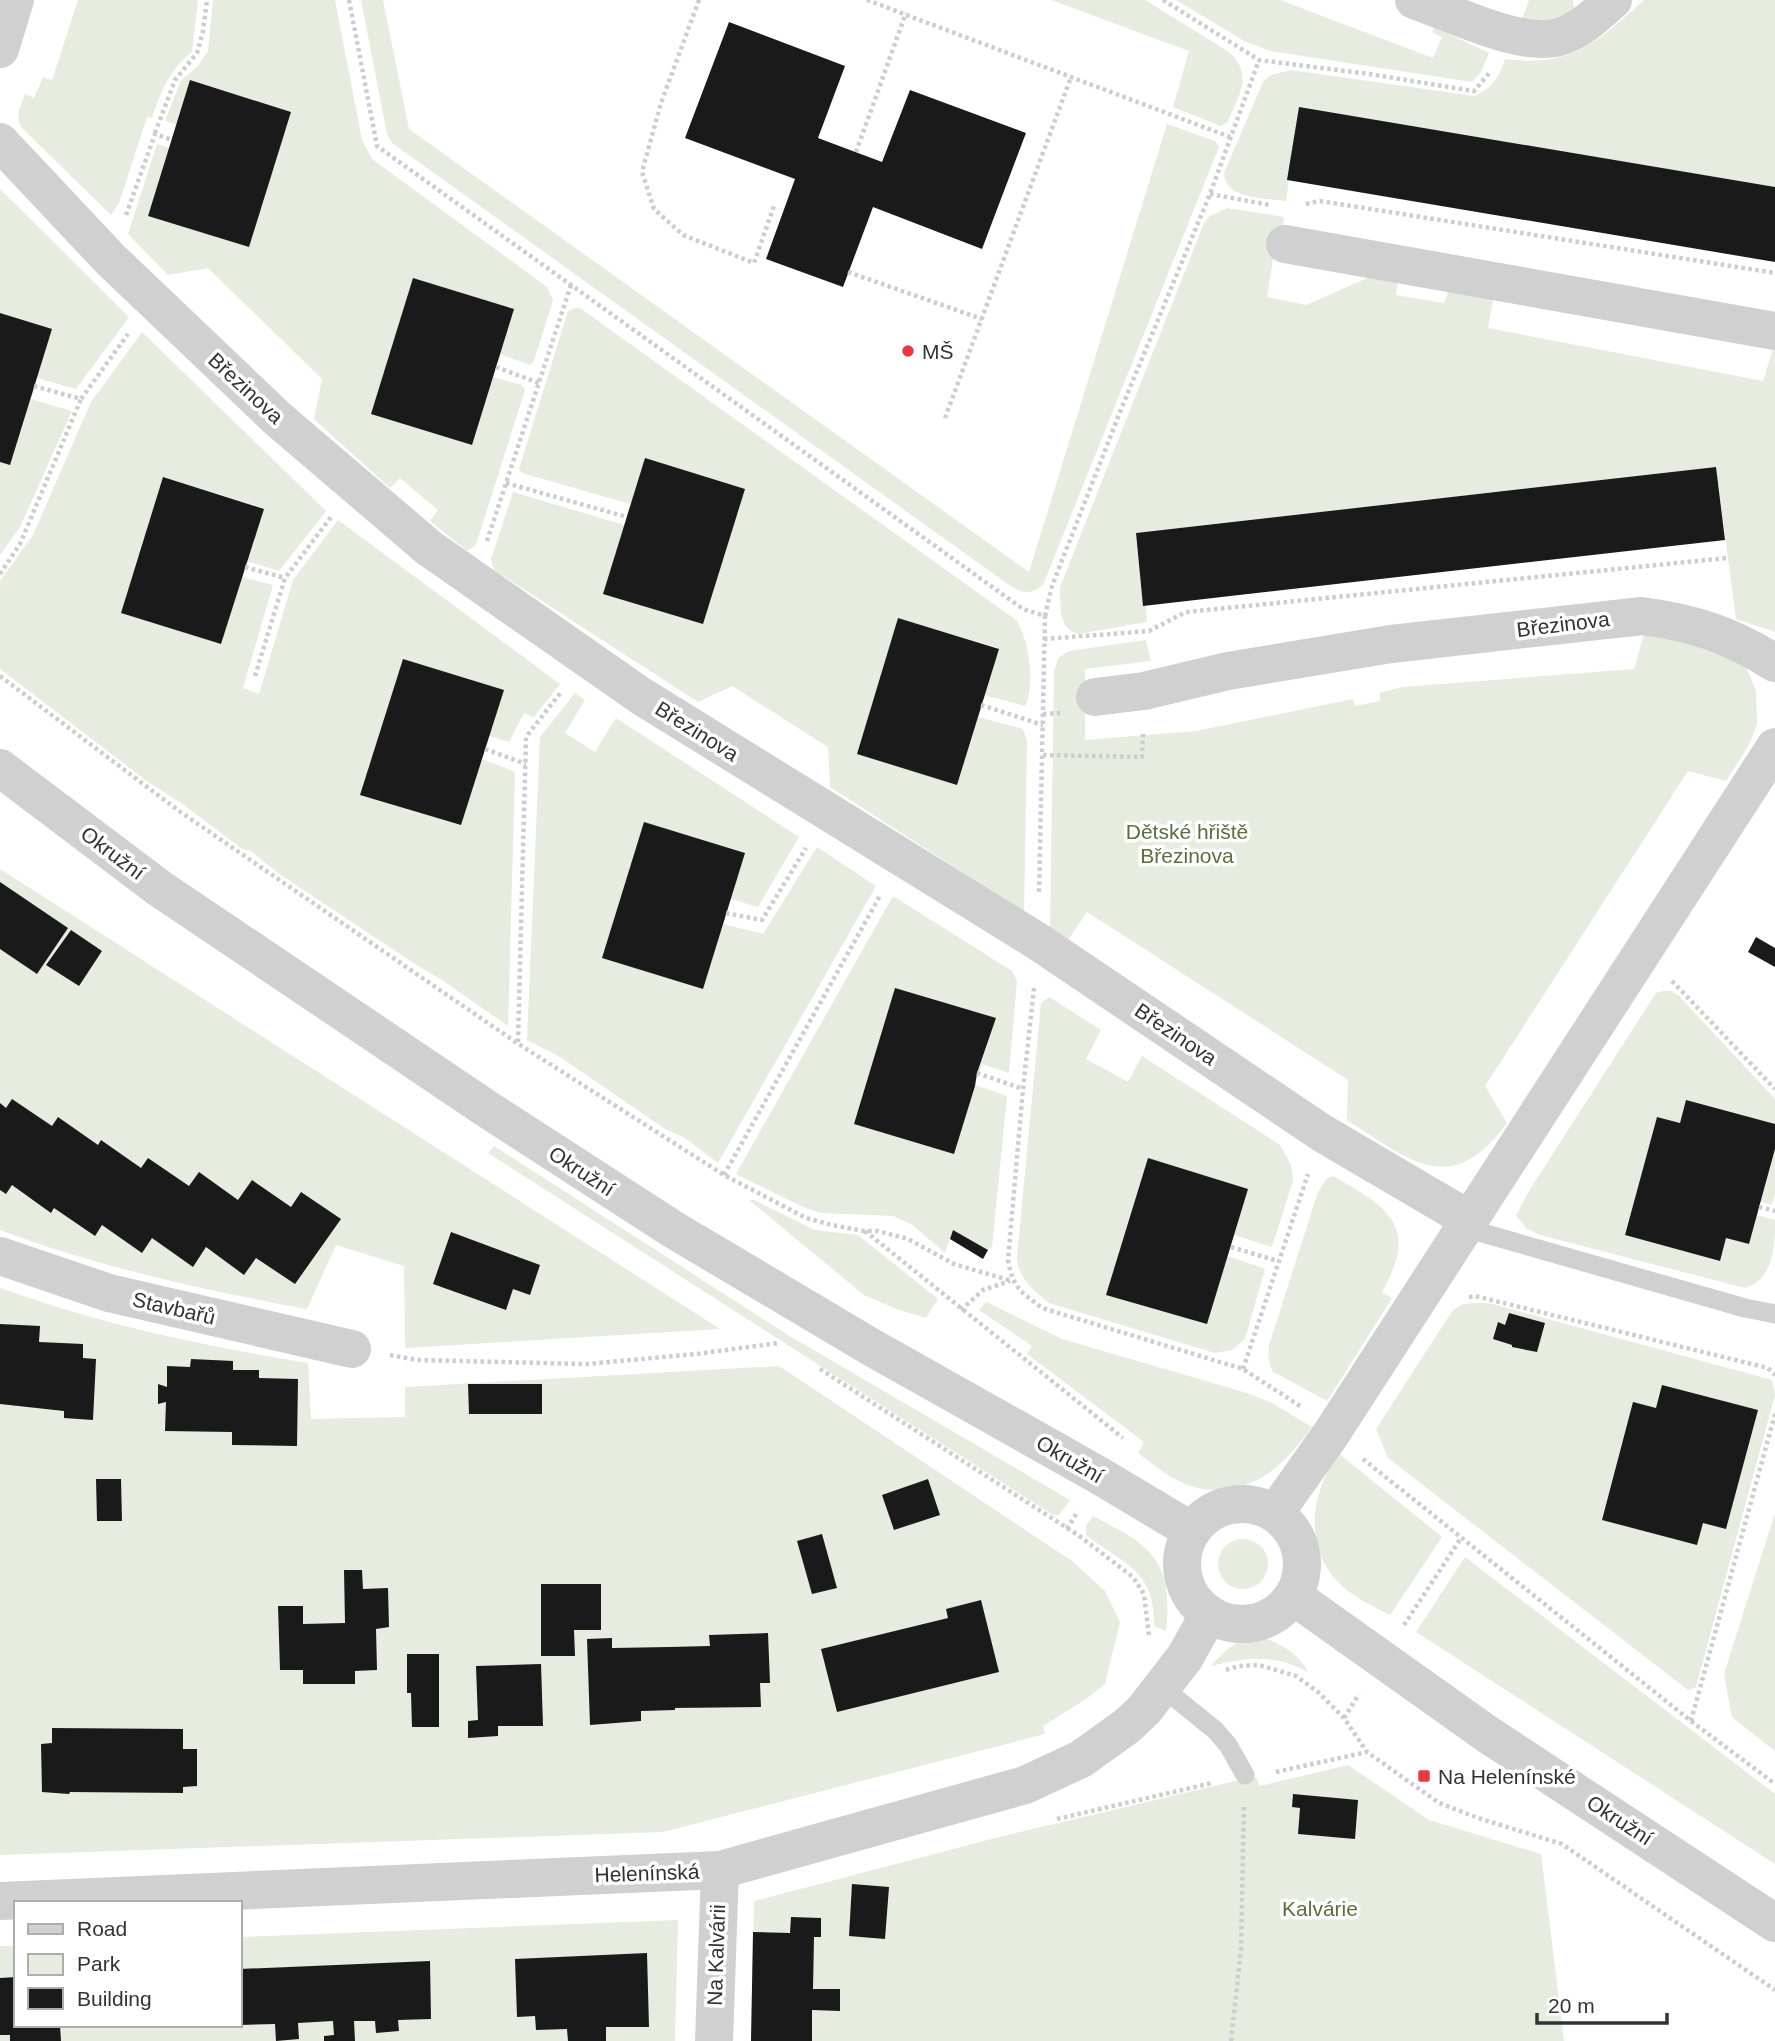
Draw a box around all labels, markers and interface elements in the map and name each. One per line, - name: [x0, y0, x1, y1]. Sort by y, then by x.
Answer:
- place label: MŠ: [922, 340, 954, 363]
- marker: MŠ: [900, 343, 916, 359]
- street label: Březinova: [204, 348, 288, 428]
- street label: Březinova: [1515, 607, 1611, 641]
- street label: Březinova: [651, 697, 743, 766]
- park label: Dětské hřiště Březinova: [1126, 820, 1248, 867]
- street label: Okružní: [77, 822, 149, 884]
- street label: Březinova: [1131, 998, 1221, 1070]
- street label: Okružní: [545, 1141, 619, 1201]
- street label: Stavbařů: [130, 1287, 218, 1329]
- street label: Okružní: [1032, 1431, 1108, 1487]
- place label: Na Helenínské: [1438, 1765, 1576, 1788]
- marker: Na Helenínské: [1416, 1768, 1432, 1784]
- street label: Okružní: [1583, 1790, 1657, 1850]
- street label: Helenínská: [594, 1860, 700, 1886]
- park label: Kalvárie: [1282, 1897, 1358, 1920]
- legend: [14, 1901, 242, 2027]
- street label: Na Kalvárii: [703, 1904, 729, 2006]
- text: Road: [77, 1917, 127, 1940]
- text: Park: [77, 1952, 121, 1975]
- scale bar: [1537, 1982, 1666, 2026]
- text: Building: [77, 1987, 152, 2010]
- text: 20 m: [1548, 1994, 1595, 2017]

